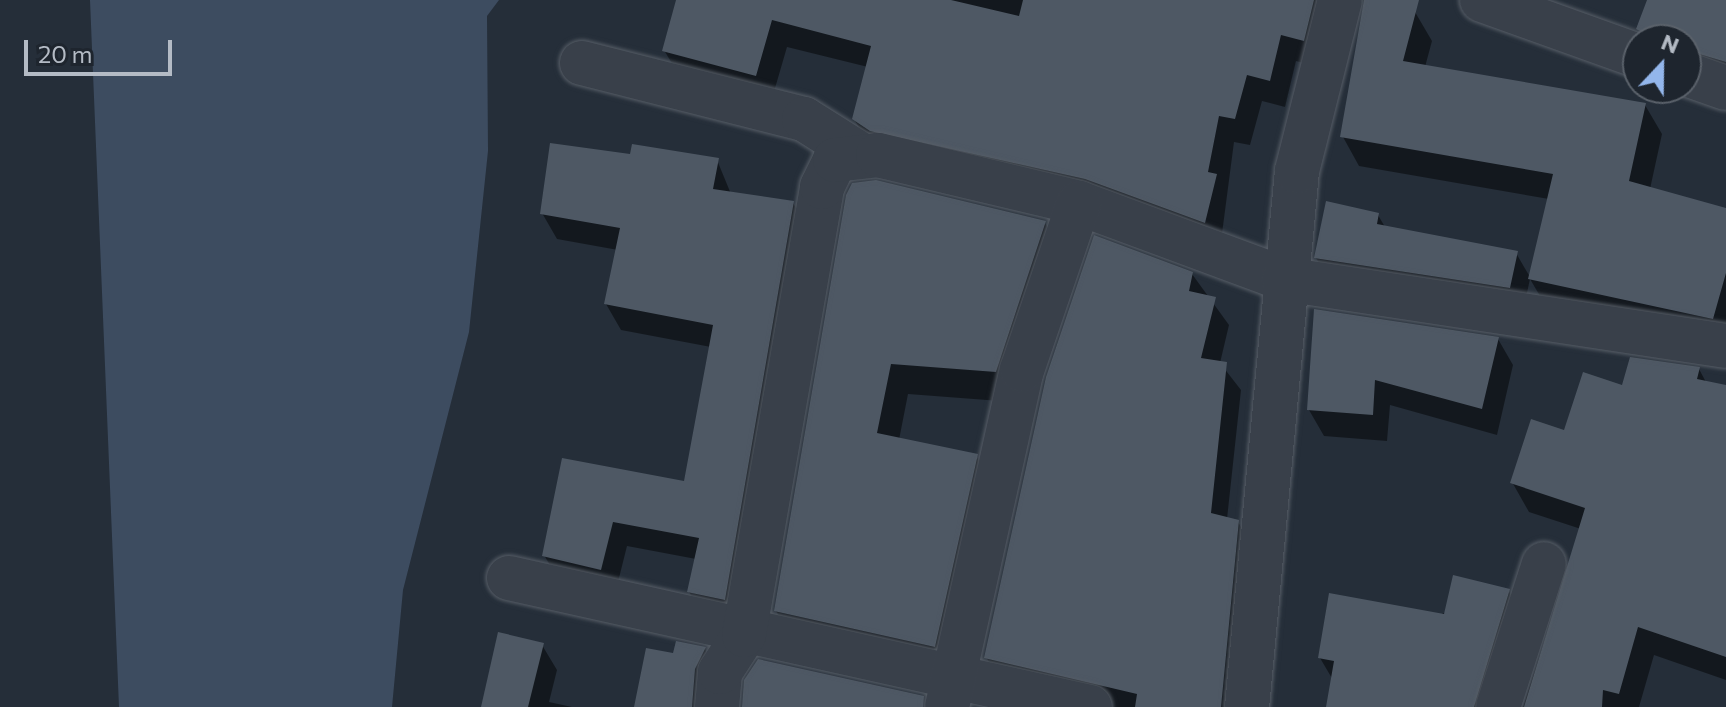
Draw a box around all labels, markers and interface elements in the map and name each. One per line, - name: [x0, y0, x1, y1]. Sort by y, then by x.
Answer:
- scale bar: [28, 24, 176, 74]
- north arrow: [1622, 24, 1702, 104]
- text: N: [1658, 28, 1683, 59]
- text: 20 m: [38, 39, 92, 68]

